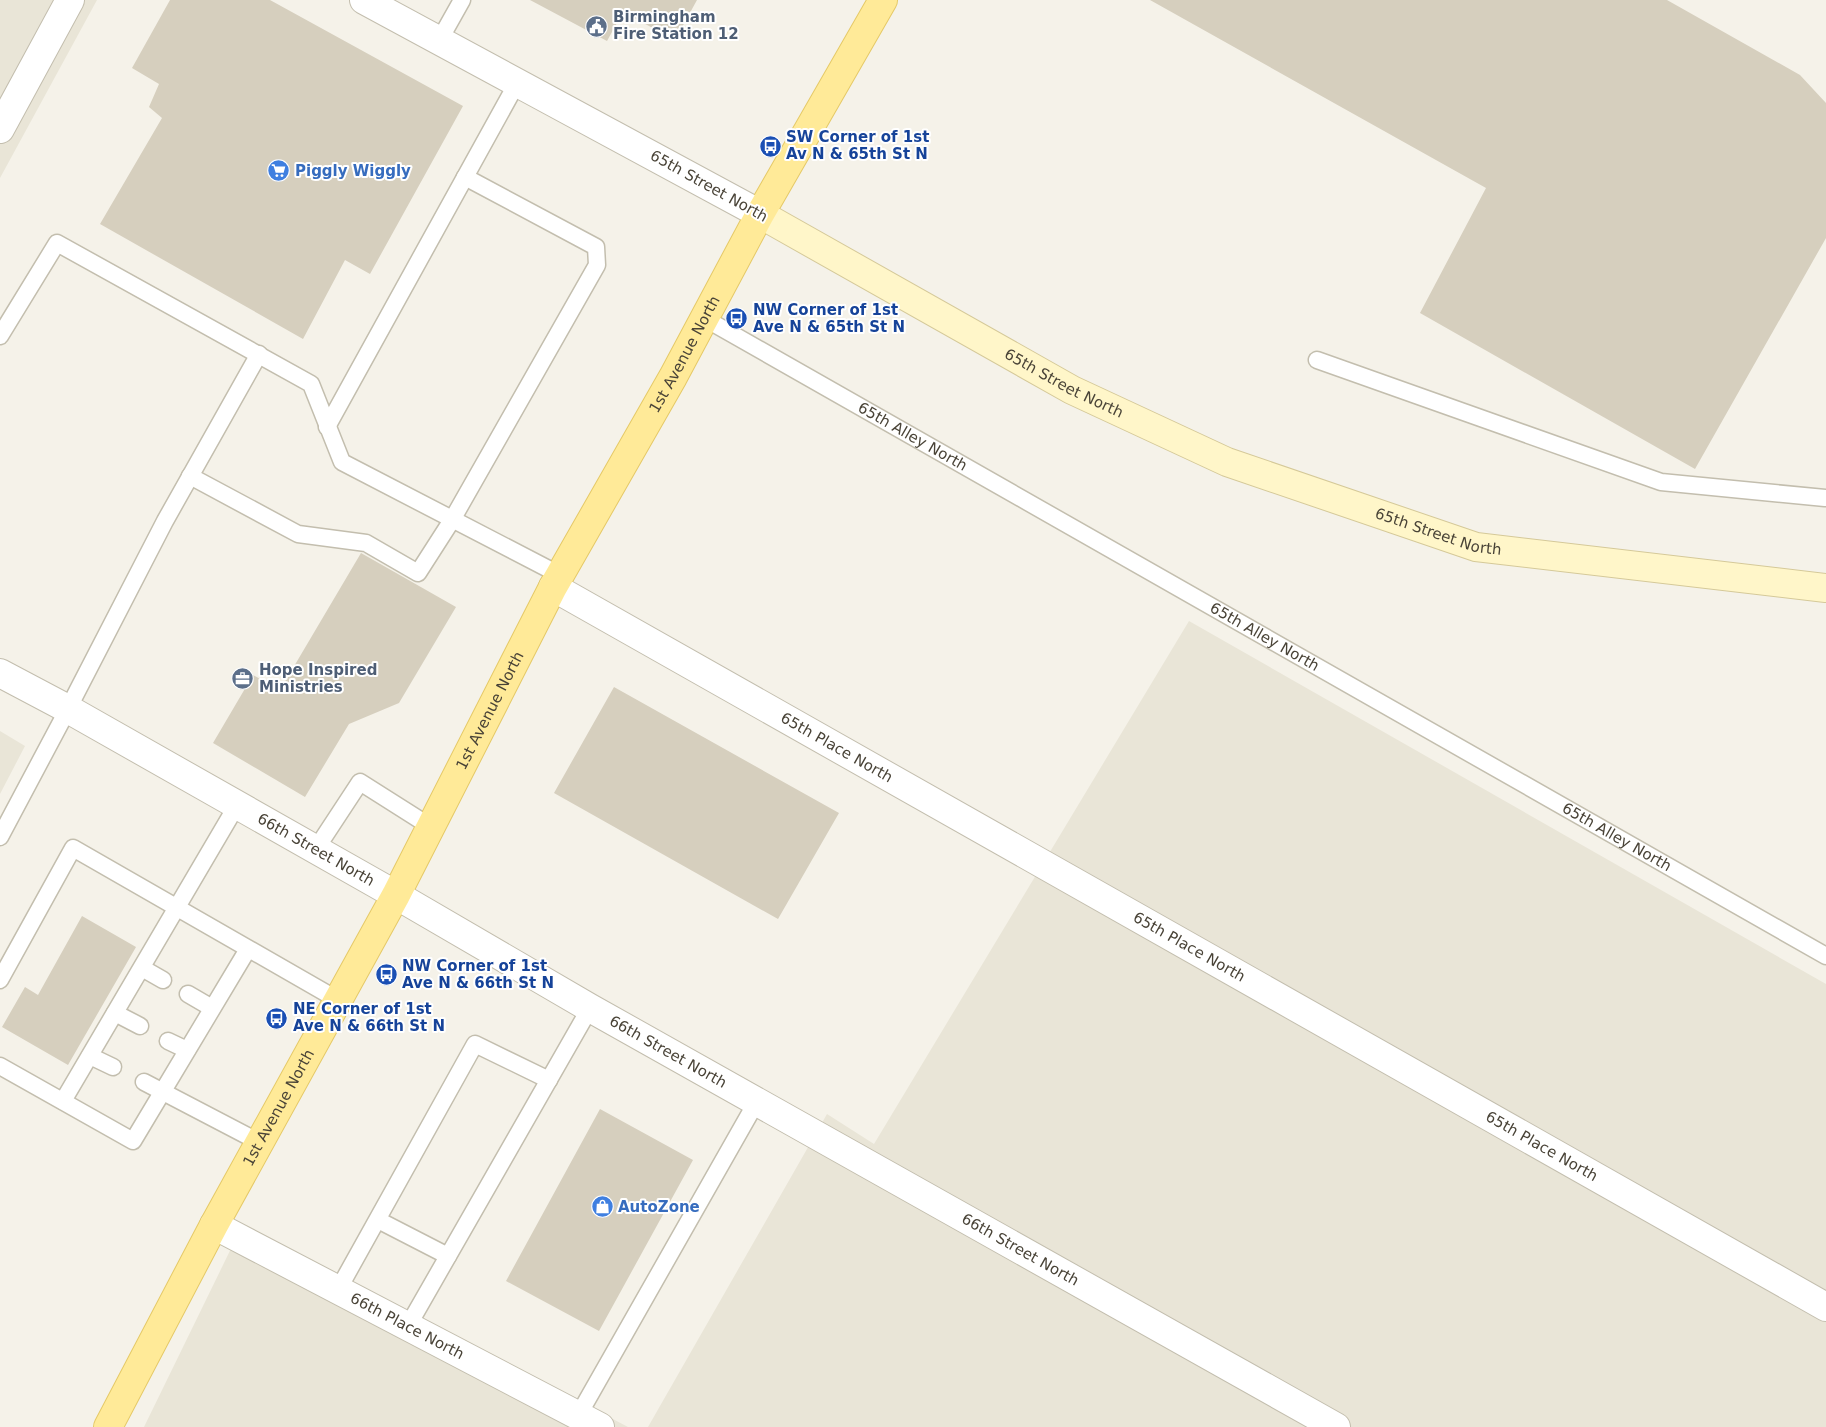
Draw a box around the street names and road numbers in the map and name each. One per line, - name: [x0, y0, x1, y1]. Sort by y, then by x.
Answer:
- street label: 65th Street North: [647, 146, 771, 226]
- street label: 1st Avenue North: [645, 293, 724, 416]
- street label: 65th Street North: [1001, 345, 1126, 422]
- street label: 65th Alley North: [855, 398, 970, 475]
- street label: 65th Street North: [1373, 504, 1502, 559]
- street label: 65th Alley North: [1207, 599, 1323, 675]
- street label: 1st Avenue North: [452, 648, 528, 773]
- street label: 65th Place North: [778, 709, 896, 786]
- street label: 65th Alley North: [1559, 799, 1675, 875]
- street label: 66th Street North: [254, 809, 378, 890]
- street label: 65th Place North: [1130, 908, 1249, 986]
- street label: 66th Street North: [606, 1012, 730, 1092]
- street label: 1st Avenue North: [239, 1046, 318, 1169]
- street label: 65th Place North: [1483, 1107, 1601, 1185]
- street label: 66th Street North: [958, 1210, 1082, 1290]
- street label: 66th Place North: [347, 1289, 467, 1363]

